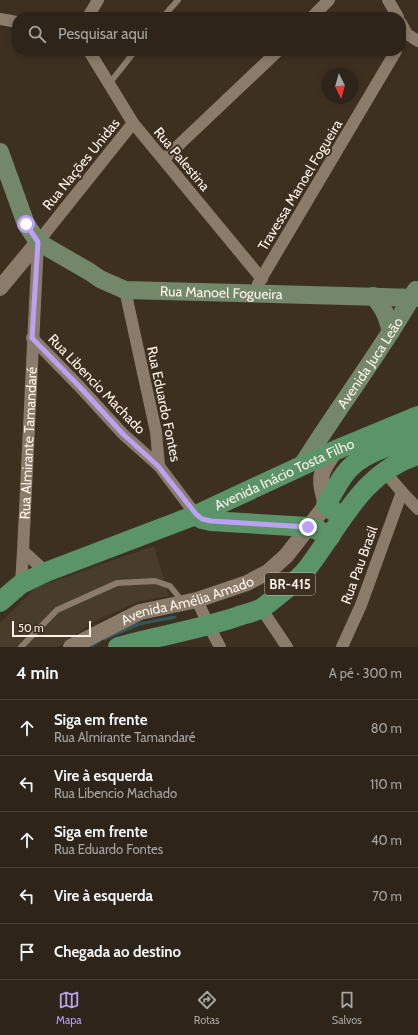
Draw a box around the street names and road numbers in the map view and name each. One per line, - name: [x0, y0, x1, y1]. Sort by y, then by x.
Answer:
- street label: Rua Nações Unidas: [38, 114, 124, 214]
- street label: Travessa Manoel Fogueira: [254, 116, 346, 254]
- street label: Rua Palestina: [150, 123, 214, 195]
- street label: Rua Manoel Fogueira: [160, 282, 283, 303]
- street label: Avenida Juca Leão: [333, 314, 407, 412]
- street label: Rua Libencio Machado: [44, 330, 150, 438]
- street label: Rua Eduardo Fontes: [143, 345, 185, 464]
- street label: Rua Almirante Tamandaré: [16, 367, 41, 520]
- street label: Avenida Inácio Tosta Filho: [211, 434, 357, 514]
- street label: Rua Pau Brasil: [337, 523, 382, 607]
- street label: Avenida Amélia Amado: [118, 572, 257, 629]
- road number: BR-415: [265, 573, 315, 595]

